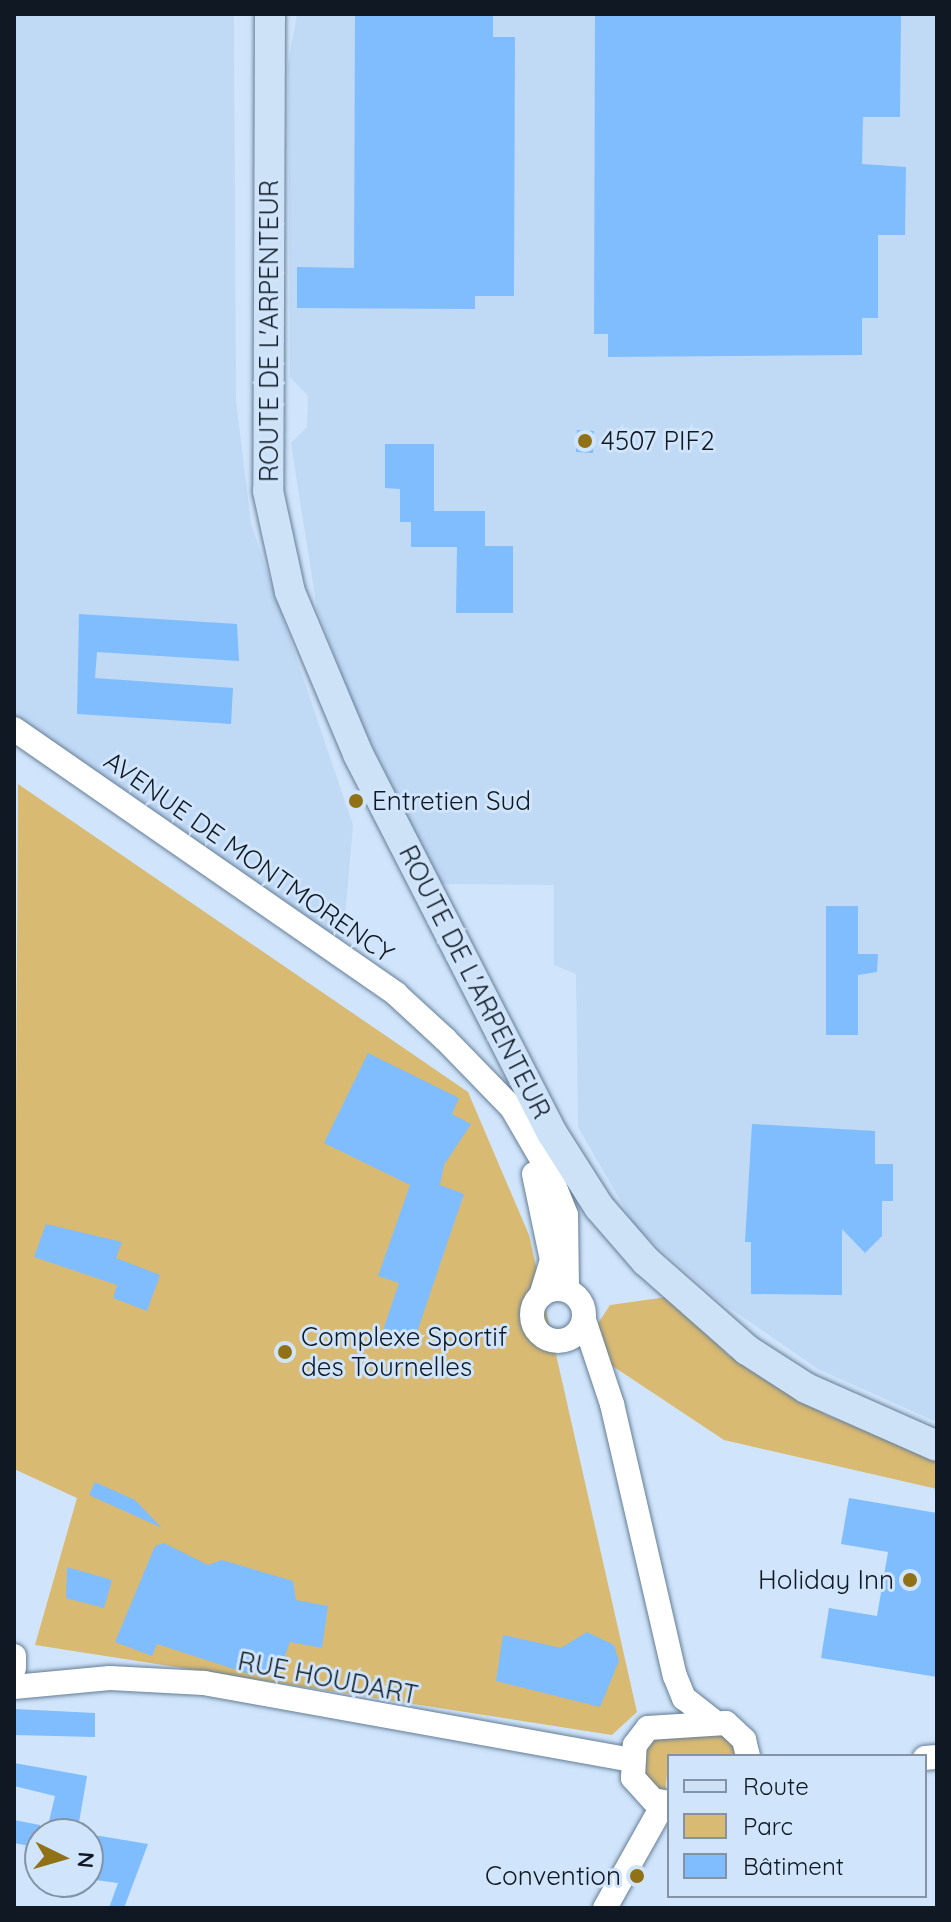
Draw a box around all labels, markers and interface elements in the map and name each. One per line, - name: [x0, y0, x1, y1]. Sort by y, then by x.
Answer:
- street label: ROUTE DE L'ARPENTEUR: [253, 180, 285, 482]
- place label: 4507 PIF2: [601, 425, 715, 457]
- marker: 4507 PIF2: [576, 432, 594, 450]
- street label: AVENUE DE MONTMORENCY: [98, 745, 400, 969]
- place label: Entretien Sud: [372, 785, 531, 817]
- marker: Entretien Sud: [347, 792, 365, 810]
- street label: ROUTE DE L'ARPENTEUR: [392, 840, 558, 1124]
- place label: Complexe Sportif des Tournelles: [301, 1321, 507, 1382]
- marker: Complexe Sportif des Tournelles: [276, 1343, 294, 1361]
- place label: Holiday Inn: [758, 1564, 894, 1596]
- marker: Holiday Inn: [901, 1571, 919, 1589]
- street label: RUE HOUDART: [235, 1645, 421, 1711]
- legend: [667, 1754, 927, 1898]
- text: Route: [743, 1771, 809, 1801]
- text: Parc: [743, 1811, 793, 1841]
- north arrow: [24, 1818, 104, 1898]
- text: N: [71, 1851, 101, 1869]
- text: Bâtiment: [743, 1851, 844, 1881]
- place label: Convention: [485, 1860, 621, 1892]
- marker: Convention: [628, 1867, 646, 1885]

